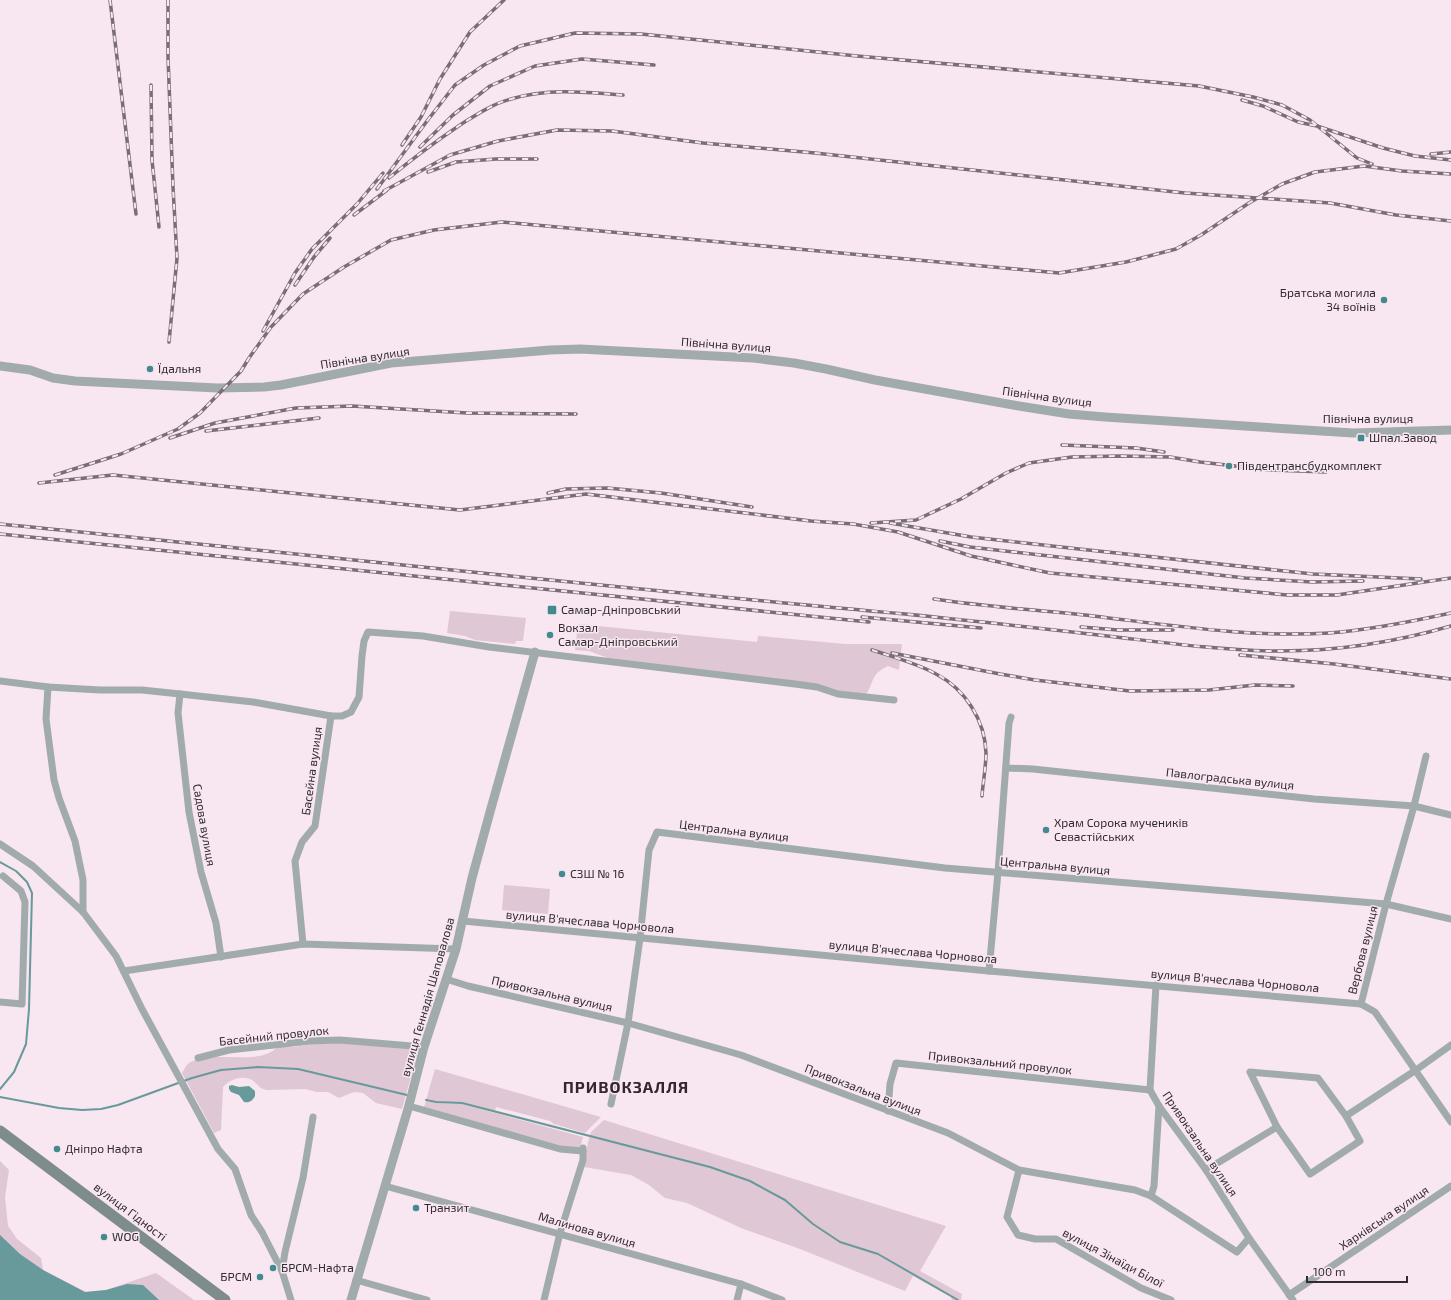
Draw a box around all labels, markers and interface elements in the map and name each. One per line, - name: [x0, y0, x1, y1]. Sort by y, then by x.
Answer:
- place label: Братська могила 34 воїнів: [1280, 285, 1376, 313]
- marker: Братська могила 34 воїнів: [1379, 295, 1389, 305]
- street label: Північна вулиця: [680, 334, 772, 355]
- street label: Північна вулиця: [319, 343, 411, 372]
- place label: Їдальня: [158, 361, 201, 375]
- marker: Їдальня: [145, 364, 155, 374]
- street label: Північна вулиця: [1001, 383, 1093, 410]
- street label: Північна вулиця: [1323, 411, 1413, 426]
- place label: Шпал.Завод: [1369, 430, 1437, 444]
- marker: Шпал.Завод: [1356, 433, 1366, 443]
- place label: Південтрансбудкомплект: [1237, 458, 1382, 473]
- marker: Південтрансбудкомплект: [1224, 461, 1234, 471]
- place label: Самар-Дніпровський: [561, 602, 681, 616]
- marker: Самар-Дніпровський: [546, 604, 558, 616]
- place label: Вокзал Самар-Дніпровський: [558, 620, 678, 648]
- marker: Вокзал Самар-Дніпровський: [545, 630, 555, 640]
- street label: Басейна вулиця: [298, 726, 325, 816]
- street label: Павлоградська вулиця: [1165, 764, 1295, 793]
- street label: Садова вулиця: [190, 783, 219, 867]
- place label: Храм Сорока мучеників Севастійських: [1054, 815, 1188, 843]
- street label: Центральна вулиця: [678, 816, 790, 845]
- marker: Храм Сорока мучеників Севастійських: [1041, 825, 1051, 835]
- street label: Центральна вулиця: [999, 853, 1111, 878]
- place label: СЗШ № 16: [570, 866, 625, 880]
- marker: СЗШ № 16: [557, 869, 567, 879]
- street label: Вербова вулиця: [1344, 904, 1381, 996]
- street label: вулиця В'ячеслава Чорновола: [505, 907, 675, 936]
- street label: вулиця Геннадія Шаповалова: [398, 915, 457, 1078]
- street label: вулиця В'ячеслава Чорновола: [828, 937, 998, 966]
- street label: вулиця В'ячеслава Чорновола: [1150, 966, 1320, 995]
- street label: Привокзальна вулиця: [490, 972, 614, 1015]
- street label: Басейний провулок: [218, 1022, 330, 1049]
- street label: Привокзальний провулок: [927, 1047, 1073, 1078]
- street label: Привокзальна вулиця: [803, 1060, 924, 1119]
- district label: ПРИВОКЗАЛЛЯ: [563, 1077, 689, 1096]
- street label: Привокзальна вулиця: [1160, 1088, 1241, 1199]
- place label: Дніпро Нафта: [65, 1141, 143, 1155]
- marker: Дніпро Нафта: [52, 1144, 62, 1154]
- street label: вулиця Гідності: [91, 1179, 170, 1244]
- street label: Харківська вулиця: [1336, 1182, 1431, 1253]
- place label: Транзит: [424, 1200, 470, 1214]
- marker: Транзит: [411, 1203, 421, 1213]
- street label: Малинова вулиця: [537, 1208, 638, 1251]
- street label: вулиця Зінаїди Білої: [1060, 1225, 1167, 1291]
- place label: WOG: [112, 1229, 139, 1243]
- marker: WOG: [99, 1232, 109, 1242]
- scale bar: [1307, 1258, 1407, 1284]
- place label: БРСМ-Нафта: [281, 1260, 354, 1274]
- marker: БРСМ-Нафта: [268, 1263, 278, 1273]
- text: 100 m: [1313, 1264, 1345, 1278]
- place label: БРСМ: [220, 1269, 252, 1283]
- marker: БРСМ: [255, 1272, 265, 1282]

